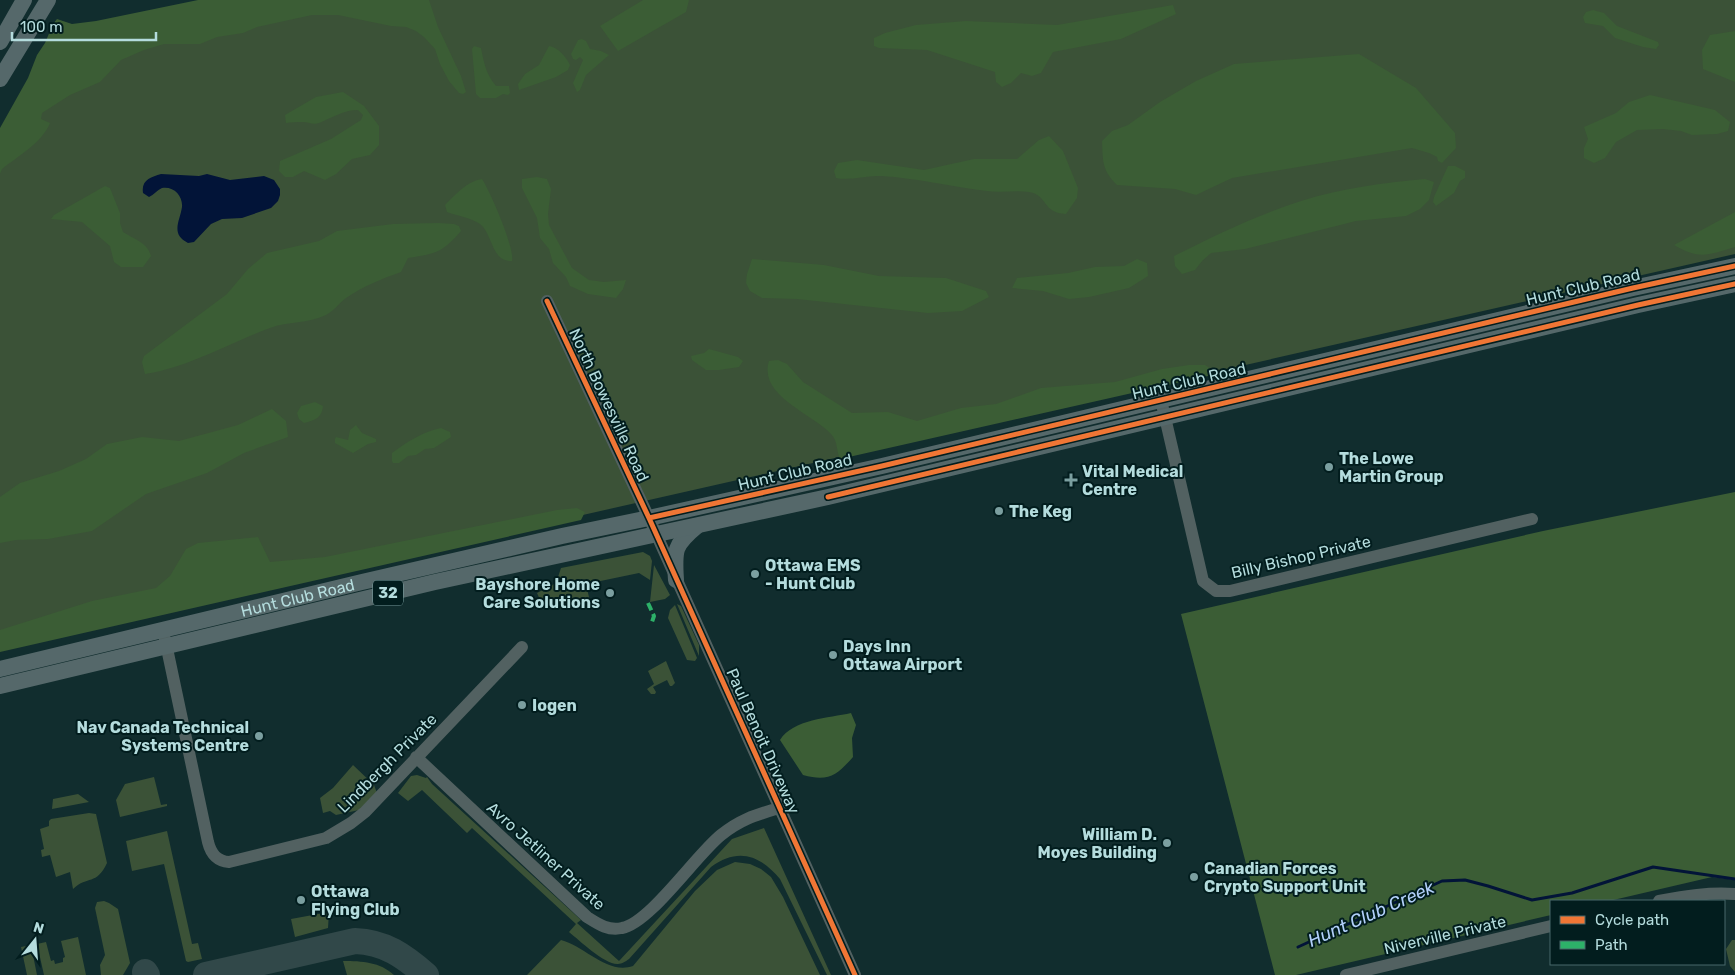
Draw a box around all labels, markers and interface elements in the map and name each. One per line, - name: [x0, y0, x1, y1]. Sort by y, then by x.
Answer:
- scale bar: [12, 10, 156, 42]
- text: 100 m: [20, 18, 62, 36]
- street label: Hunt Club Road: [1524, 265, 1642, 309]
- street label: North Bowesville Road: [565, 325, 653, 485]
- street label: Hunt Club Road: [1130, 359, 1248, 403]
- place label: The Lowe Martin Group: [1339, 449, 1444, 486]
- street label: Hunt Club Road: [736, 450, 854, 494]
- marker: The Lowe Martin Group: [1323, 461, 1335, 473]
- place label: Vital Medical Centre: [1082, 462, 1183, 499]
- marker: Vital Medical Centre: [1064, 473, 1078, 487]
- place label: The Keg: [1009, 502, 1072, 521]
- marker: The Keg: [993, 505, 1005, 517]
- street label: Billy Bishop Private: [1229, 532, 1373, 582]
- place label: Ottawa EMS - Hunt Club: [765, 556, 861, 593]
- marker: Ottawa EMS - Hunt Club: [749, 568, 761, 580]
- street label: Hunt Club Road: [239, 575, 356, 620]
- place label: Bayshore Home Care Solutions: [475, 575, 600, 612]
- road number: 32: [373, 580, 403, 606]
- marker: Bayshore Home Care Solutions: [604, 587, 616, 599]
- place label: Days Inn Ottawa Airport: [843, 637, 963, 674]
- marker: Days Inn Ottawa Airport: [827, 649, 839, 661]
- street label: Paul Benoit Driveway: [722, 665, 804, 817]
- place label: Iogen: [532, 696, 577, 715]
- marker: Iogen: [516, 699, 528, 711]
- street label: Lindbergh Private: [333, 709, 441, 817]
- place label: Nav Canada Technical Systems Centre: [76, 718, 249, 755]
- marker: Nav Canada Technical Systems Centre: [253, 730, 265, 742]
- street label: Avro Jetliner Private: [483, 798, 609, 914]
- place label: William D. Moyes Building: [1038, 825, 1157, 862]
- marker: William D. Moyes Building: [1161, 837, 1173, 849]
- place label: Canadian Forces Crypto Support Unit: [1204, 859, 1366, 896]
- marker: Canadian Forces Crypto Support Unit: [1188, 871, 1200, 883]
- water label: Hunt Club Creek: [1304, 876, 1438, 952]
- place label: Ottawa Flying Club: [311, 882, 400, 919]
- marker: Ottawa Flying Club: [295, 894, 307, 906]
- legend: [1550, 900, 1725, 965]
- text: Cycle path: [1595, 911, 1669, 929]
- street label: Niverville Private: [1382, 912, 1508, 958]
- north arrow: [10, 915, 60, 965]
- text: N: [31, 918, 46, 938]
- text: Path: [1595, 936, 1628, 954]

